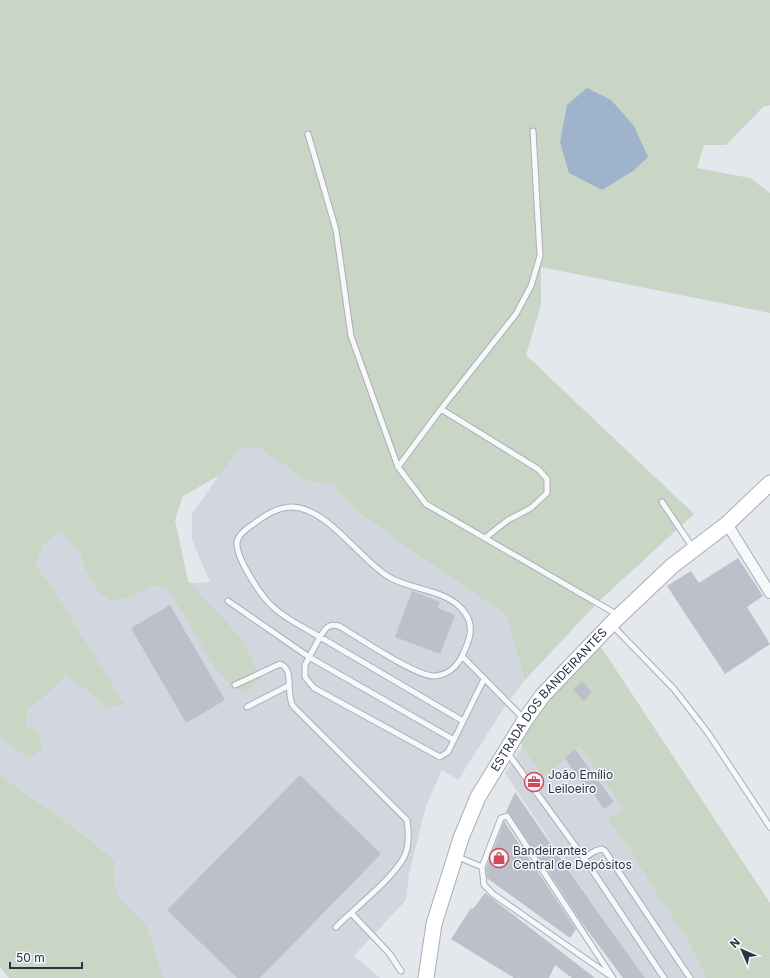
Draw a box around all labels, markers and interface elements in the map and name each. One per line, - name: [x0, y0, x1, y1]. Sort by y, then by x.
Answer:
- street label: ESTRADA DOS BANDEIRANTES: [487, 625, 610, 774]
- place label: João Emílio Leiloeiro: [548, 767, 613, 796]
- office icon: João Emílio Leiloeiro: [523, 771, 545, 793]
- place label: Bandeirantes Central de Depósitos: [513, 843, 632, 872]
- shop icon: Bandeirantes Central de Depósitos: [488, 847, 510, 869]
- north arrow: [722, 930, 762, 970]
- text: N: [727, 935, 743, 951]
- scale bar: [10, 944, 82, 970]
- text: 50 m: [16, 950, 45, 965]

